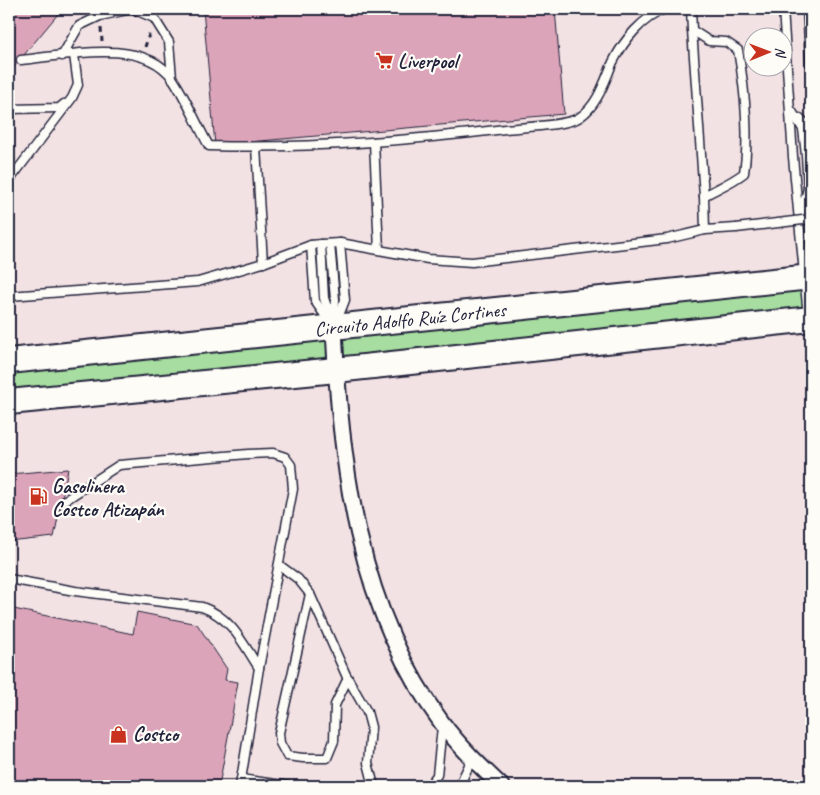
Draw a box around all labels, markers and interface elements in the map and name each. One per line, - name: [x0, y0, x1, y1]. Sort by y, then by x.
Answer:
- north arrow: [742, 28, 792, 78]
- text: N: [772, 47, 789, 59]
- place label: Liverpool: [398, 49, 461, 74]
- supermarket icon: Liverpool: [374, 51, 394, 71]
- street label: Circuito Adolfo Ruíz Cortines: [313, 297, 509, 342]
- place label: Gasolinera Costco Atizapán: [52, 474, 164, 522]
- fuel station icon: Gasolinera Costco Atizapán: [28, 487, 48, 507]
- place label: Costco: [133, 722, 180, 747]
- shop icon: Costco: [109, 724, 129, 744]

